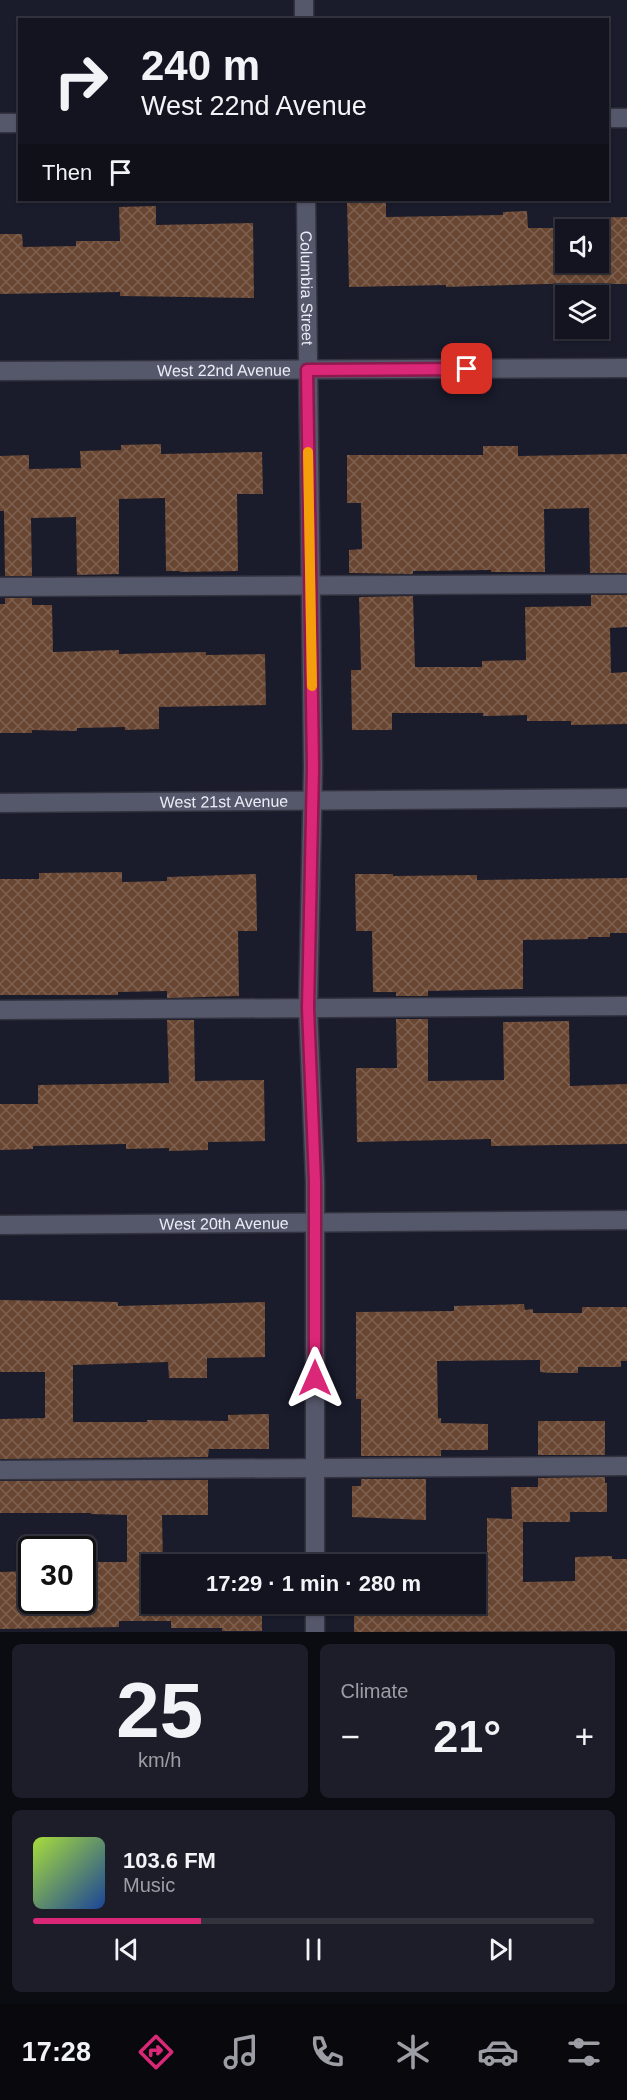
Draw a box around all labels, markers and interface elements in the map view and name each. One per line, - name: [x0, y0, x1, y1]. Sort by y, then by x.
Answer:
- icon: right: [42, 42, 120, 120]
- text: 240 m: [141, 42, 260, 89]
- text: West 22nd Avenue: [141, 91, 367, 121]
- icon: arrive: [104, 156, 137, 189]
- text: Then: [42, 160, 92, 185]
- map controls: [555, 219, 609, 339]
- button: sound: [555, 219, 609, 273]
- street label: Columbia Street: [297, 230, 316, 346]
- button: layers: [555, 285, 609, 339]
- pin: [441, 343, 492, 394]
- icon: arrive: [450, 352, 483, 385]
- street label: West 22nd Avenue: [157, 362, 291, 379]
- street label: West 21st Avenue: [160, 793, 288, 811]
- street label: West 20th Avenue: [159, 1215, 289, 1233]
- position arrow: [283, 1346, 347, 1410]
- speed limit sign: 30: [18, 1536, 96, 1614]
- text: 17:29 · 1 min · 280 m: [206, 1571, 421, 1596]
- text: 25: [116, 1666, 203, 1754]
- text: Climate: [341, 1680, 408, 1702]
- text: 21°: [433, 1711, 501, 1762]
- text: −: [341, 1718, 360, 1755]
- text: +: [575, 1718, 594, 1755]
- text: km/h: [138, 1749, 181, 1771]
- text: 103.6 FM: [123, 1848, 216, 1873]
- text: Music: [123, 1874, 175, 1896]
- icon: previous: [110, 1933, 143, 1966]
- icon: pause: [297, 1933, 330, 1966]
- icon: next: [484, 1933, 517, 1966]
- icon: directions: [135, 2031, 177, 2073]
- icon: music: [220, 2031, 262, 2073]
- icon: phone: [306, 2031, 348, 2073]
- icon: climate: [392, 2031, 434, 2073]
- icon: car: [477, 2031, 519, 2073]
- icon: filters: [563, 2031, 605, 2073]
- text: 17:28: [22, 2037, 91, 2067]

